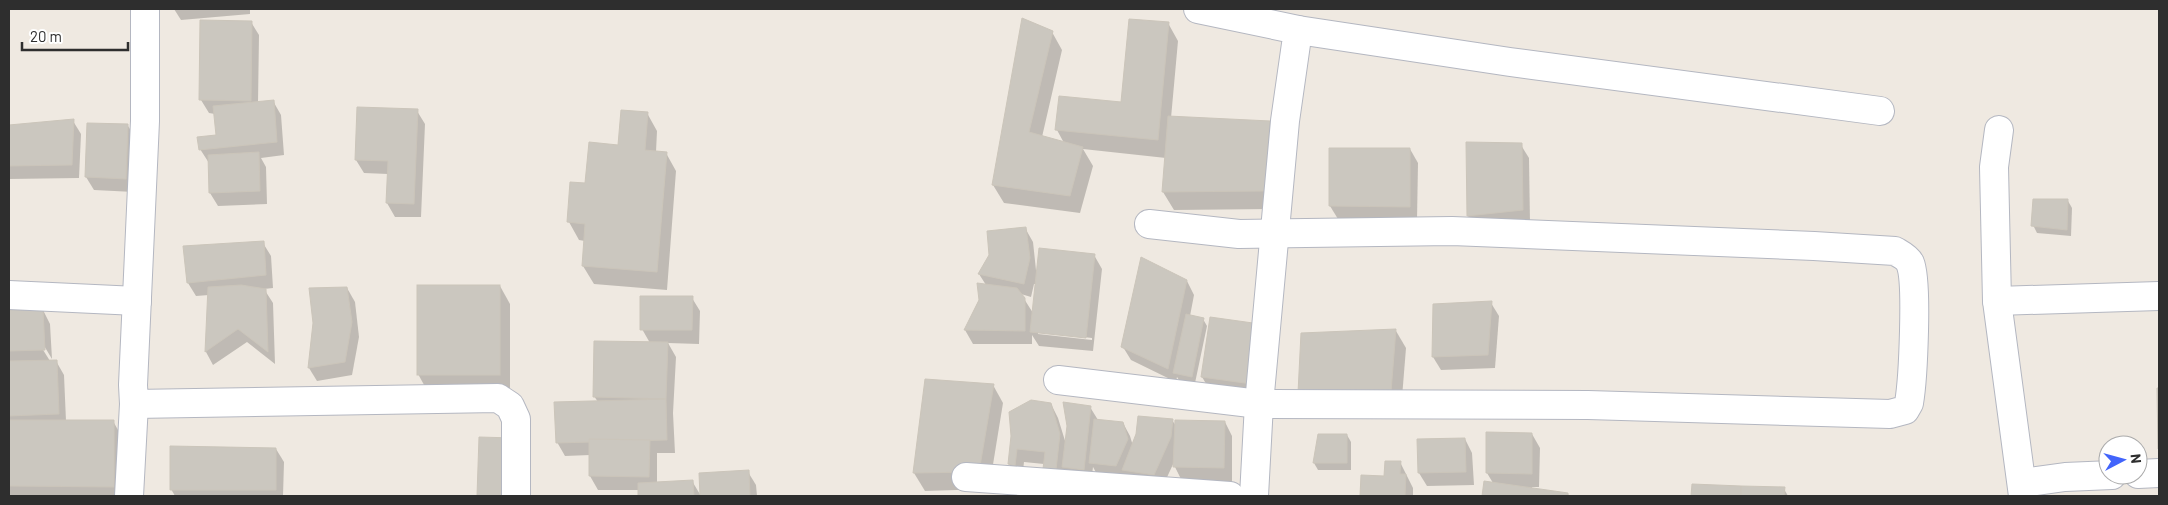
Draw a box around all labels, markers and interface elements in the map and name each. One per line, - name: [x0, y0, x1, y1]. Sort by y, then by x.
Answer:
- scale bar: [22, 20, 129, 52]
- text: 20 m: [30, 27, 62, 45]
- north arrow: [2098, 435, 2148, 485]
- text: N: [2127, 453, 2145, 464]

